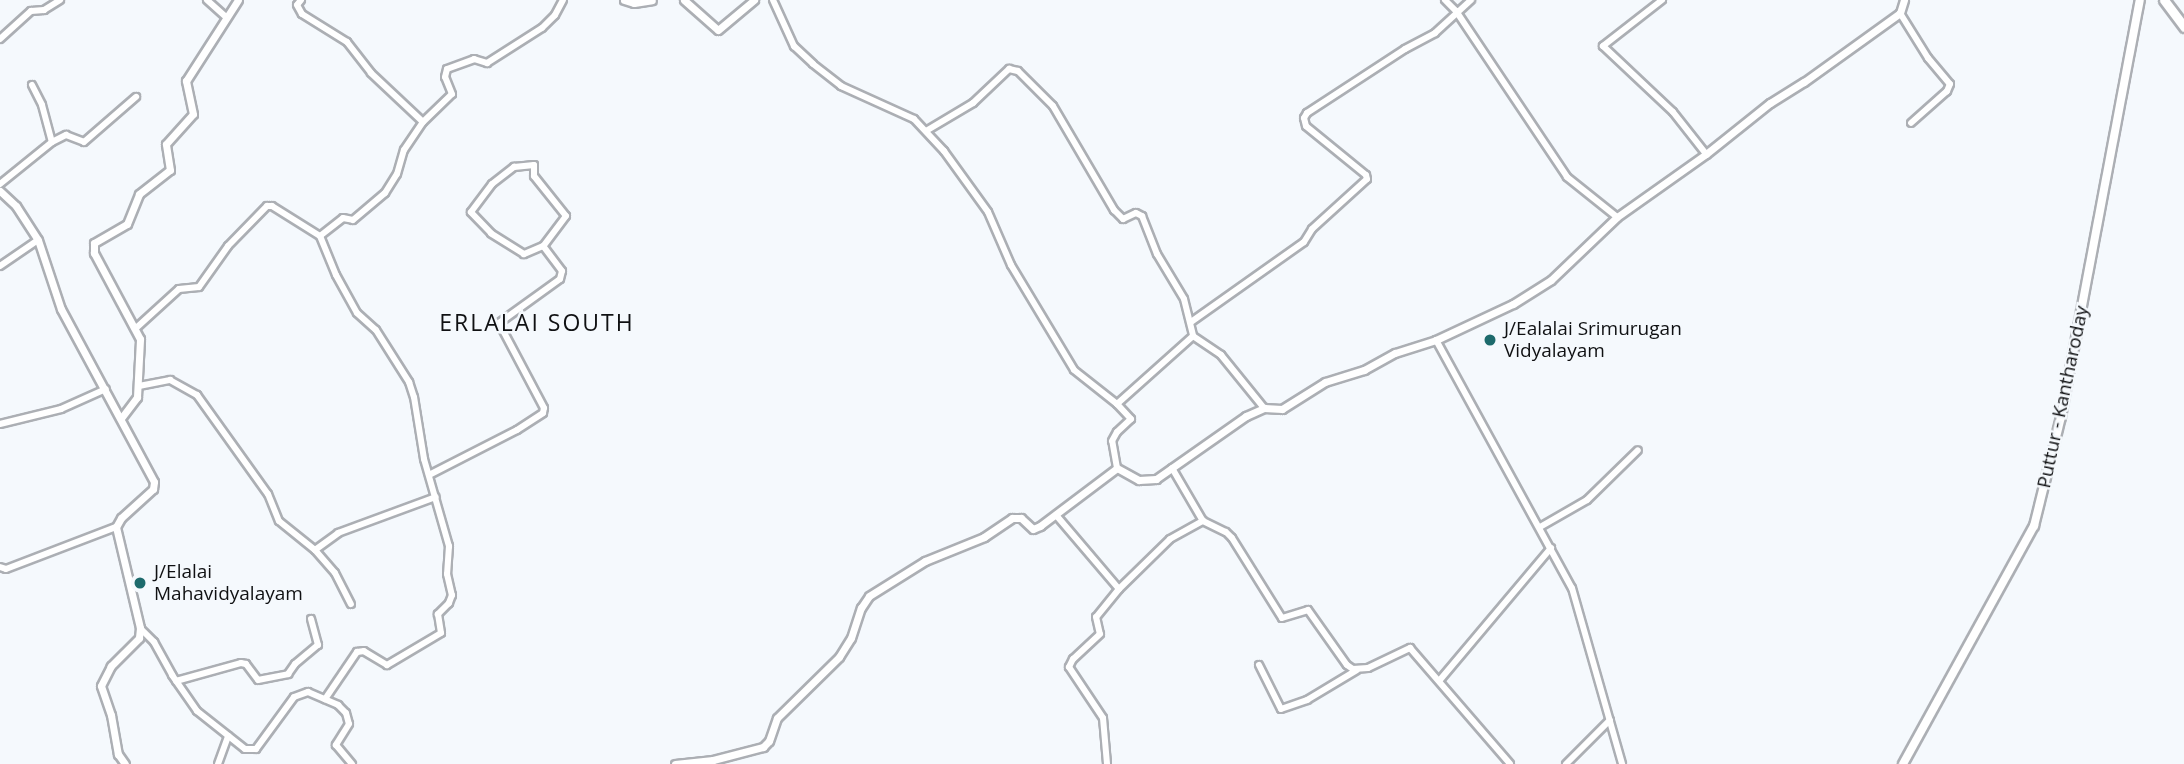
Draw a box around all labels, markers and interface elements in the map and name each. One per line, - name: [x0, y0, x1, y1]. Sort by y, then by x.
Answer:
- street label: Puttur - Kantharoday: [2033, 304, 2093, 490]
- district label: ERLALAI SOUTH: [441, 308, 633, 336]
- place label: J/Ealalai Srimurugan Vidyalayam: [1504, 318, 1682, 362]
- marker: J/Ealalai Srimurugan Vidyalayam: [1482, 332, 1498, 348]
- place label: J/Elalai Mahavidyalayam: [154, 561, 303, 605]
- marker: J/Elalai Mahavidyalayam: [132, 575, 148, 591]

